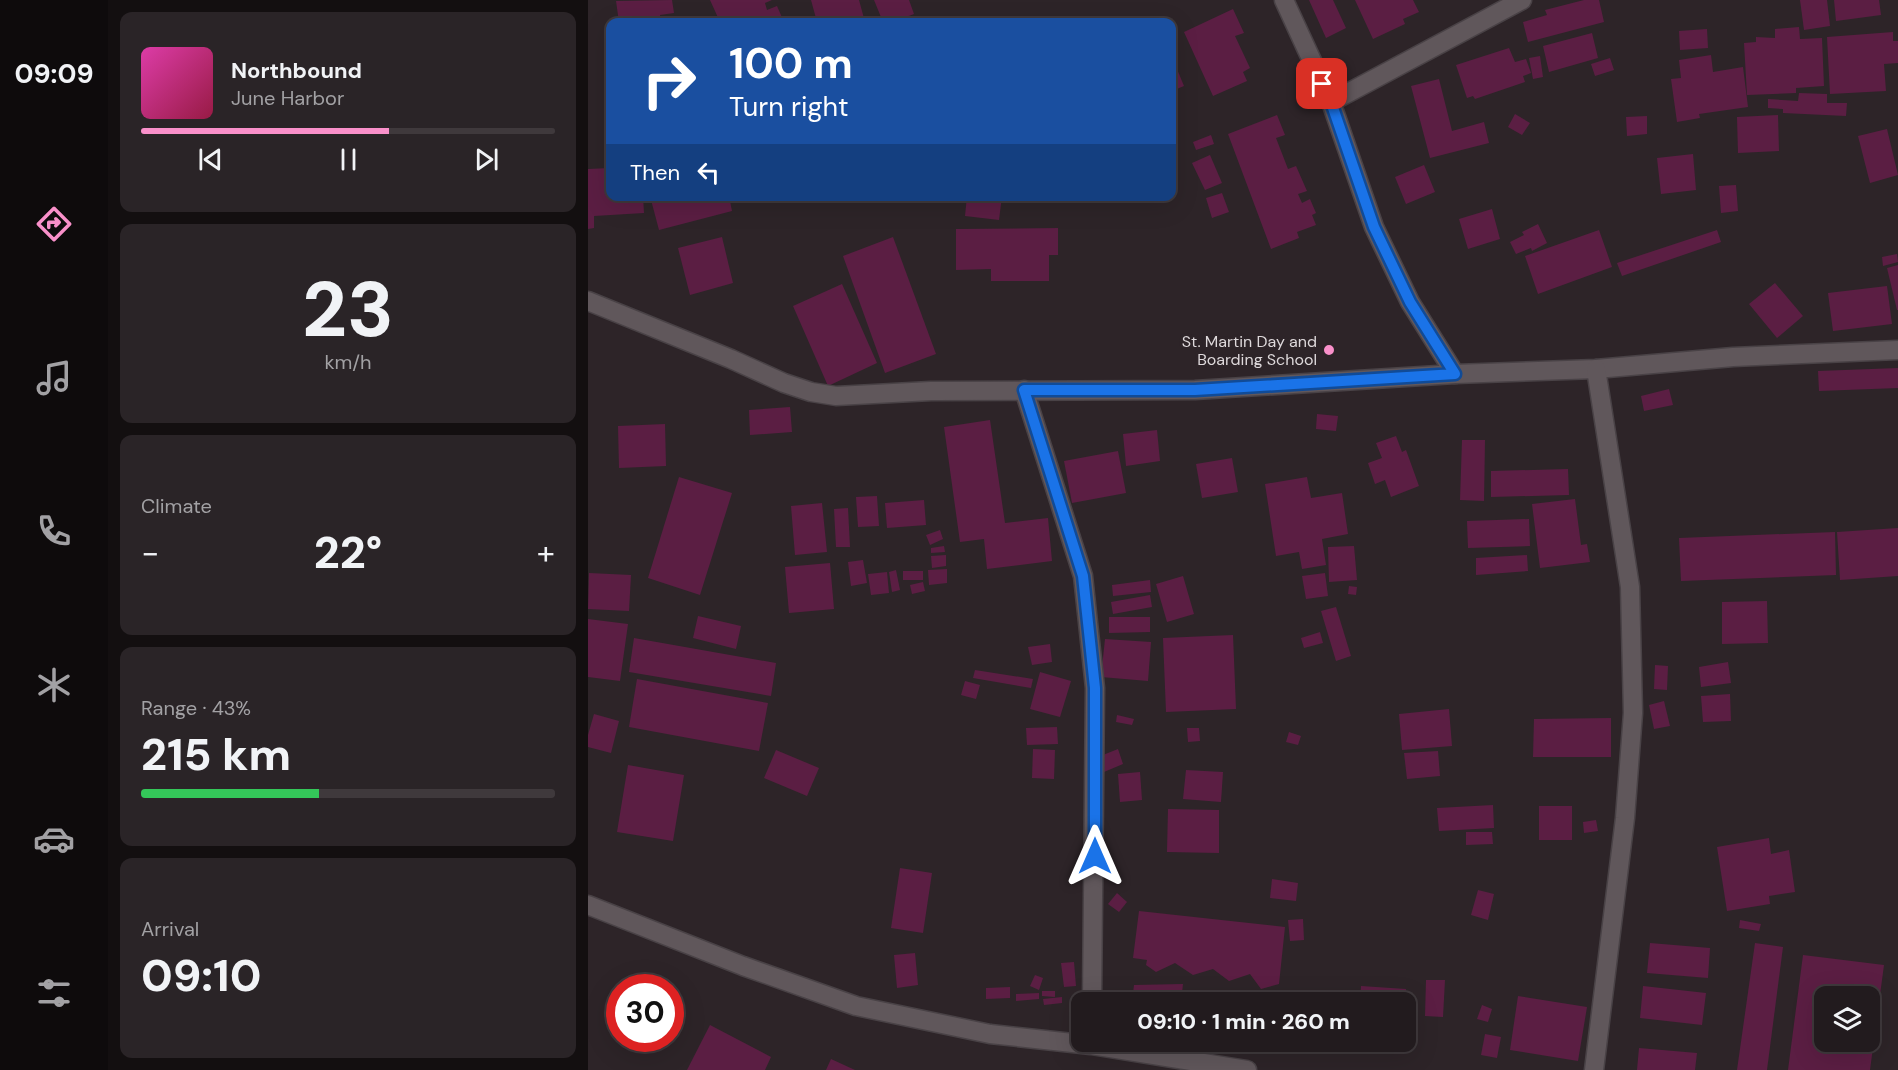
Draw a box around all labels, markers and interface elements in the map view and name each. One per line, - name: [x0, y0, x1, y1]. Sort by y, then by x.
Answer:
- text: 100 m: [729, 36, 853, 91]
- icon: right: [630, 42, 708, 120]
- text: 09:09: [14, 56, 94, 91]
- text: Northbound: [231, 56, 362, 85]
- pin: [1296, 58, 1347, 109]
- icon: arrive: [1305, 67, 1338, 100]
- text: June Harbor: [231, 85, 344, 111]
- text: Turn right: [729, 89, 849, 124]
- icon: previous: [194, 143, 227, 176]
- icon: pause: [332, 143, 365, 176]
- icon: next: [470, 143, 503, 176]
- icon: left: [692, 156, 725, 189]
- text: Then: [630, 158, 680, 187]
- icon: directions: [33, 203, 75, 245]
- text: 23: [302, 259, 394, 360]
- place label: St. Martin Day and Boarding School: [1182, 331, 1317, 370]
- marker: St. Martin Day and Boarding School: [1322, 343, 1336, 357]
- text: km/h: [324, 349, 372, 375]
- icon: music: [33, 357, 75, 399]
- text: Climate: [141, 493, 212, 519]
- icon: phone: [33, 510, 75, 552]
- text: 22°: [314, 523, 382, 582]
- text: −: [141, 531, 159, 574]
- text: +: [537, 531, 555, 574]
- icon: climate: [33, 664, 75, 706]
- text: Range · 43%: [141, 695, 251, 721]
- text: 215 km: [141, 725, 291, 784]
- icon: car: [33, 818, 75, 860]
- position arrow: [1063, 824, 1127, 888]
- text: Arrival: [141, 916, 199, 942]
- text: 09:10: [141, 946, 261, 1005]
- icon: filters: [33, 972, 75, 1014]
- speed limit sign: 30: [606, 974, 684, 1052]
- map controls: [1814, 986, 1880, 1052]
- button: layers: [1814, 986, 1880, 1052]
- text: 09:10 · 1 min · 260 m: [1137, 1007, 1350, 1036]

